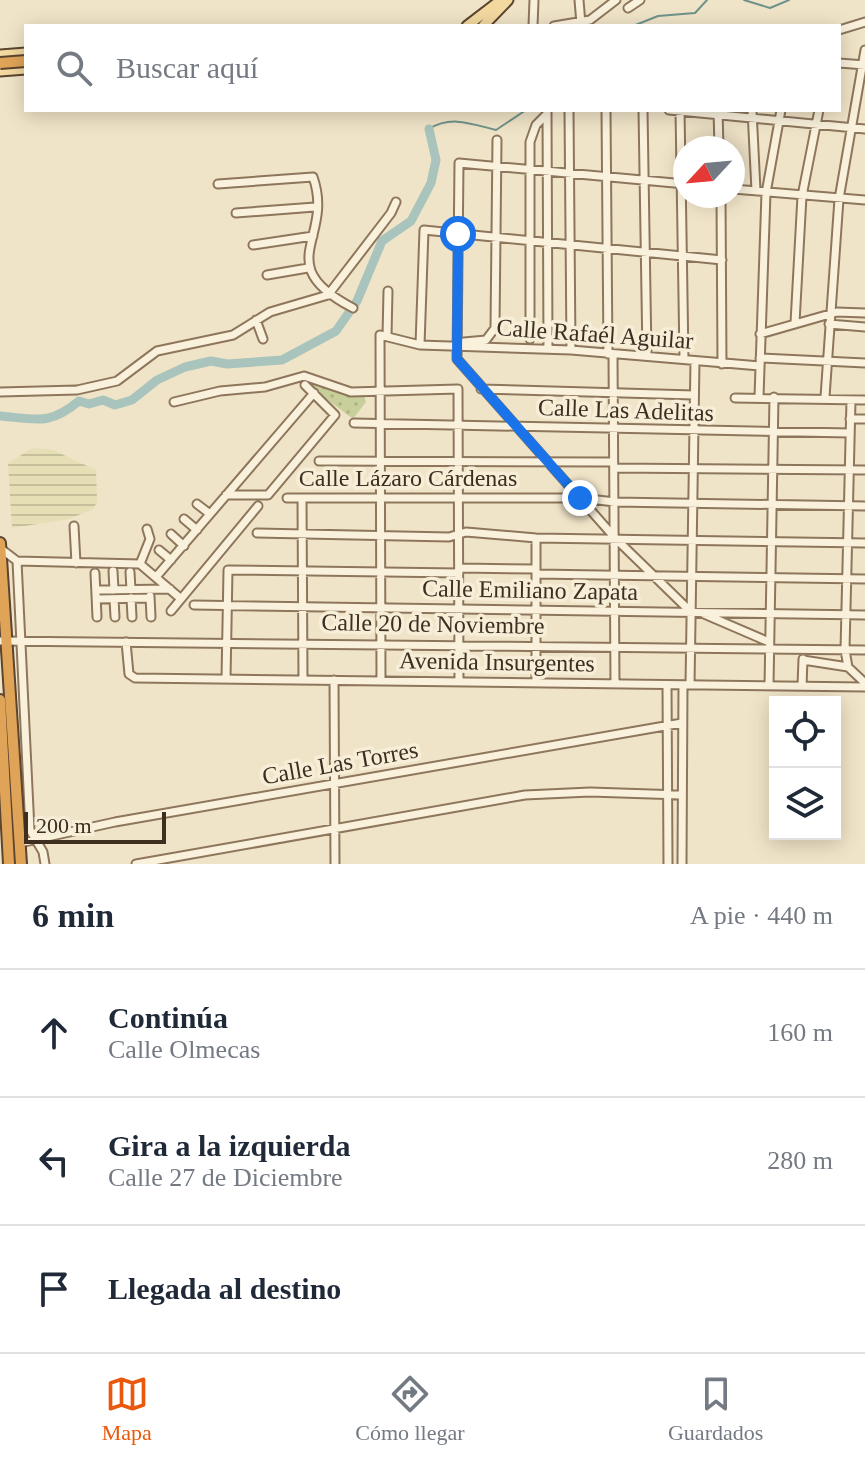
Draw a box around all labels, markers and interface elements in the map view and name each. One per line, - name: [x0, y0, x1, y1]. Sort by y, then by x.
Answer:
- search box: [24, 24, 841, 112]
- icon: search: [52, 46, 96, 90]
- text: Buscar aquí: [116, 51, 258, 84]
- north arrow: [673, 136, 745, 208]
- route start: [440, 216, 476, 252]
- street label: Calle Rafaél Aguilar: [496, 314, 694, 354]
- street label: Calle Las Adelitas: [538, 394, 714, 426]
- street label: Calle Lázaro Cárdenas: [299, 465, 517, 491]
- route end: [562, 480, 598, 516]
- street label: Calle Emiliano Zapata: [422, 575, 639, 605]
- street label: Calle 20 de Noviembre: [321, 609, 545, 639]
- street label: Avenida Insurgentes: [399, 647, 595, 677]
- map controls: [769, 696, 841, 840]
- button: locate: [769, 696, 841, 768]
- street label: Calle Las Torres: [260, 736, 420, 790]
- button: layers: [769, 768, 841, 840]
- scale bar: [24, 808, 166, 844]
- text: 200 m: [36, 813, 92, 838]
- text: 6 min: [32, 897, 114, 934]
- text: A pie · 440 m: [690, 901, 833, 930]
- text: Continúa: [108, 1001, 228, 1034]
- icon: ahead: [32, 1011, 76, 1055]
- text: 160 m: [767, 1018, 833, 1047]
- text: Calle Olmecas: [108, 1035, 260, 1064]
- text: Gira a la izquierda: [108, 1129, 351, 1162]
- icon: left: [32, 1139, 76, 1183]
- text: 280 m: [767, 1146, 833, 1175]
- text: Calle 27 de Diciembre: [108, 1163, 343, 1192]
- icon: arrive: [32, 1267, 76, 1311]
- text: Llegada al destino: [108, 1272, 341, 1305]
- tab: Mapa: [102, 1372, 152, 1446]
- tab: Cómo llegar: [355, 1372, 465, 1446]
- tab: Guardados: [668, 1372, 763, 1446]

